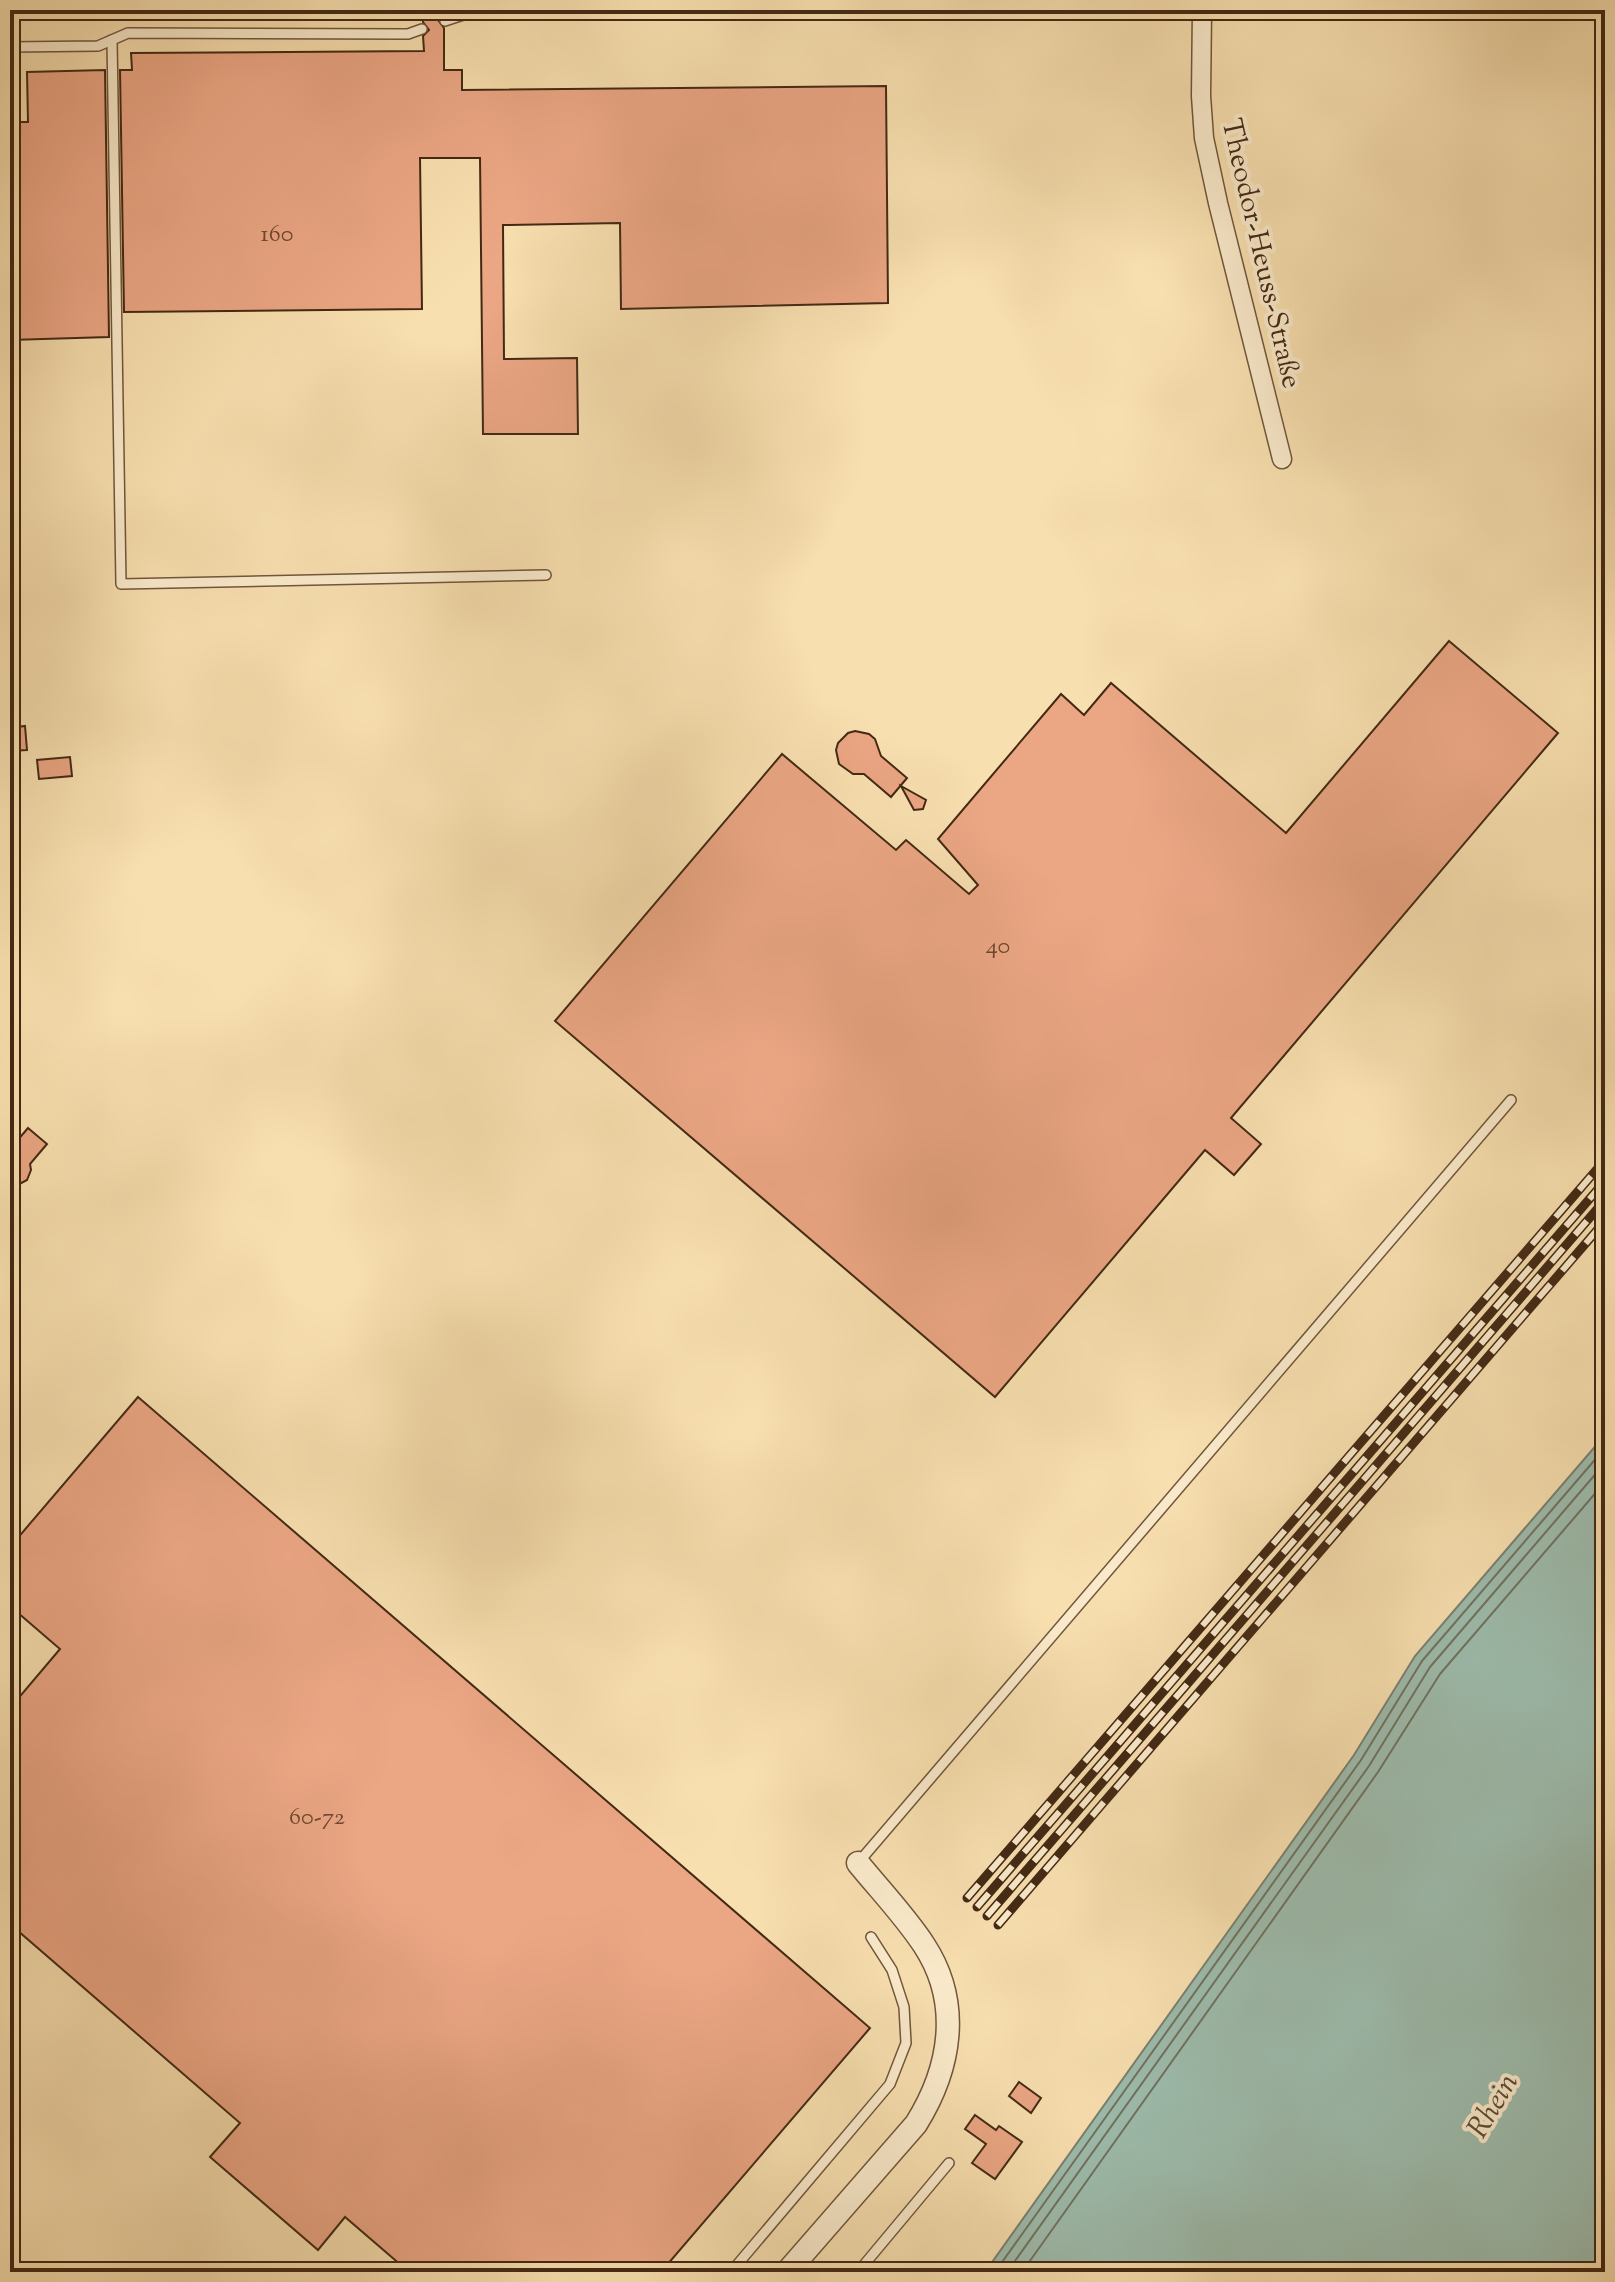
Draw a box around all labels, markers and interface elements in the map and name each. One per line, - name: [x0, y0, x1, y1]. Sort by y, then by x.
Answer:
- street label: Theodor-Heuss-Straße: [1210, 115, 1311, 392]
- house number: 160: [261, 218, 293, 252]
- house number: 40: [986, 930, 1010, 964]
- house number: 60-72: [289, 1801, 345, 1835]
- water label: Rhein: [1458, 2065, 1530, 2147]

